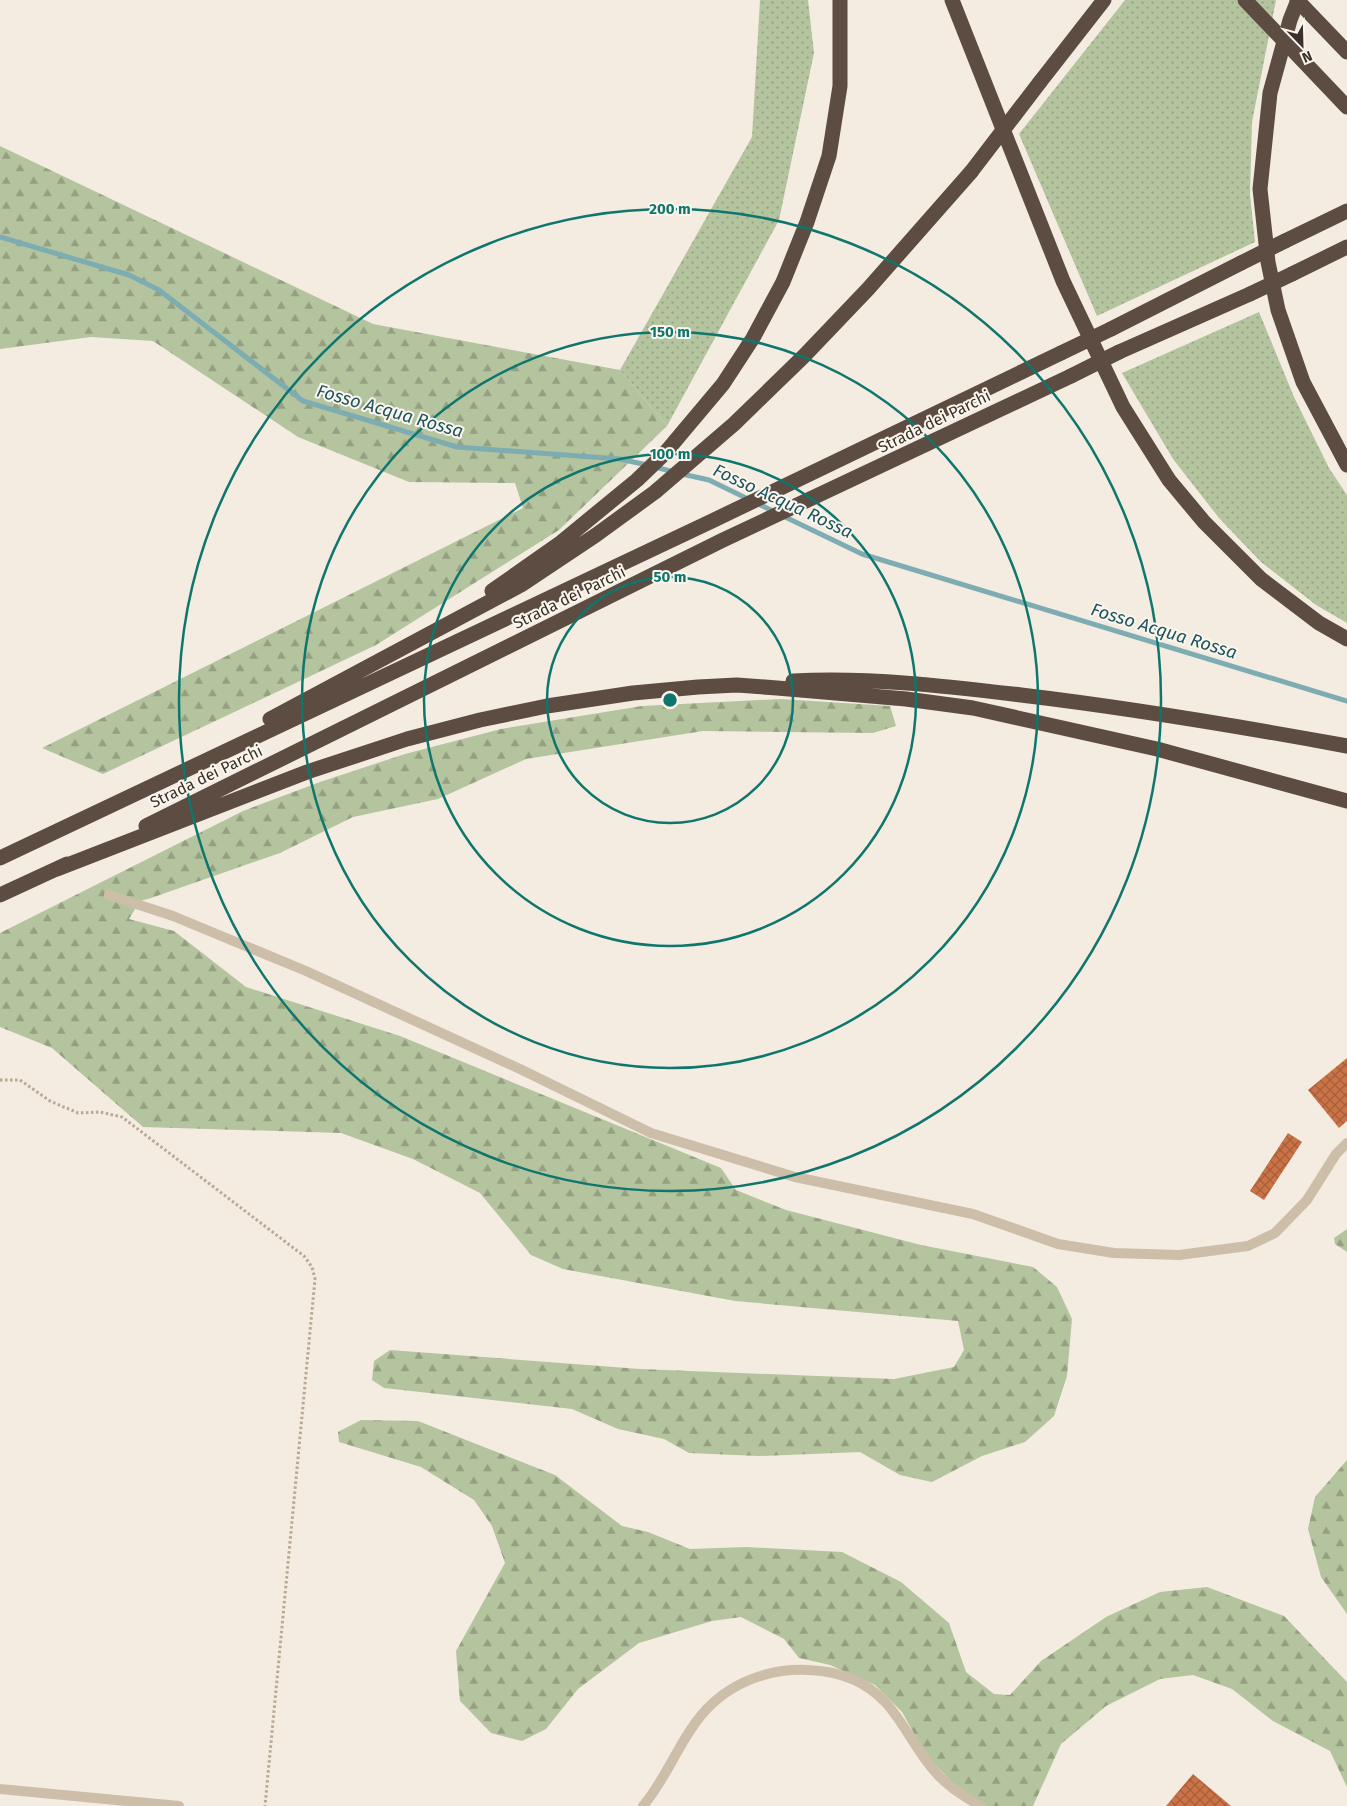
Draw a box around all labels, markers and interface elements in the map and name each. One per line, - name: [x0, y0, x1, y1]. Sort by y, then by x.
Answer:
- north arrow: [1277, 20, 1327, 70]
- text: N: [1299, 47, 1314, 66]
- text: 200 m: [649, 200, 691, 218]
- text: 150 m: [650, 323, 690, 341]
- water label: Fosso Acqua Rossa: [314, 380, 466, 442]
- street label: Strada dei Parchi: [875, 386, 994, 457]
- text: 100 m: [650, 445, 690, 463]
- water label: Fosso Acqua Rossa: [710, 459, 856, 543]
- street label: Strada dei Parchi: [510, 562, 629, 633]
- text: 50 m: [653, 568, 687, 586]
- water label: Fosso Acqua Rossa: [1088, 598, 1240, 664]
- centre of rings: [661, 691, 679, 709]
- street label: Strada dei Parchi: [147, 741, 266, 812]

